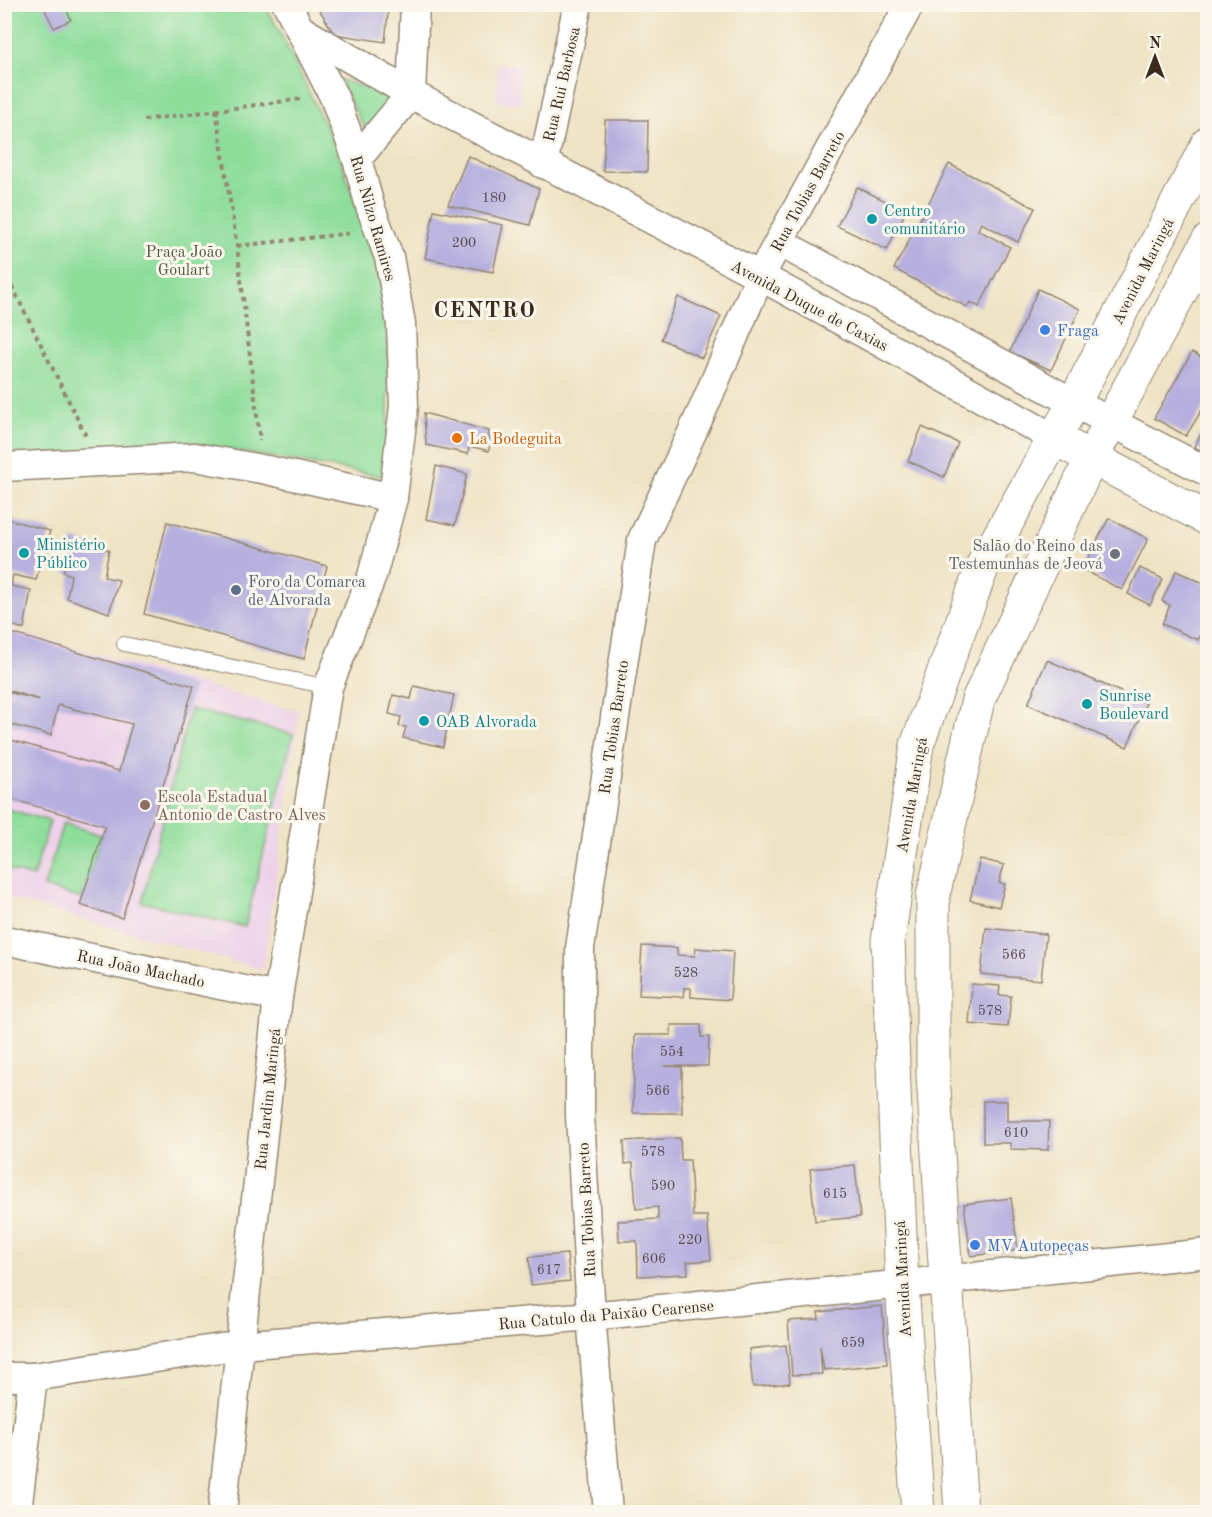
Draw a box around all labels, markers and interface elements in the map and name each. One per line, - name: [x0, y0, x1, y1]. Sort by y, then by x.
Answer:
- street label: Rua Rui Barbosa: [542, 25, 584, 144]
- north arrow: [1125, 27, 1185, 87]
- text: N: [1149, 36, 1162, 52]
- street label: Rua Tobias Barreto: [769, 129, 849, 255]
- street label: Rua Nilzo Ramires: [346, 154, 398, 283]
- house number: 180: [482, 191, 506, 205]
- place label: Centro comunitário: [884, 204, 966, 238]
- marker: Centro comunitário: [865, 212, 879, 226]
- street label: Avenida Maringá: [1110, 216, 1178, 328]
- house number: 200: [452, 236, 476, 250]
- park label: Praça João Goulart: [145, 245, 223, 279]
- street label: Avenida Duque de Caxias: [728, 258, 890, 355]
- district label: CENTRO: [434, 300, 536, 322]
- marker: Fraga: [1038, 323, 1052, 337]
- place label: Fraga: [1057, 324, 1099, 340]
- marker: La Bodeguita: [450, 431, 464, 445]
- place label: La Bodeguita: [469, 432, 562, 448]
- place label: Ministério Público: [36, 538, 105, 572]
- place label: Salão do Reino das Testemunhas de Jeová: [948, 539, 1103, 573]
- marker: Ministério Público: [17, 546, 31, 560]
- marker: Salão do Reino das Testemunhas de Jeová: [1108, 547, 1122, 561]
- place label: Foro da Comarca de Alvorada: [248, 575, 366, 609]
- marker: Foro da Comarca de Alvorada: [229, 583, 243, 597]
- street label: Rua Tobias Barreto: [598, 659, 632, 795]
- place label: Sunrise Boulevard: [1099, 689, 1169, 723]
- marker: Sunrise Boulevard: [1080, 697, 1094, 711]
- marker: OAB Alvorada: [417, 714, 431, 728]
- place label: OAB Alvorada: [436, 715, 537, 731]
- street label: Avenida Maringá: [895, 736, 931, 855]
- place label: Escola Estadual Antonio de Castro Alves: [157, 790, 326, 824]
- marker: Escola Estadual Antonio de Castro Alves: [138, 798, 152, 812]
- house number: 566: [1002, 948, 1026, 962]
- street label: Rua João Machado: [75, 949, 206, 991]
- house number: 528: [674, 966, 698, 980]
- house number: 578: [978, 1004, 1002, 1018]
- street label: Rua Jardim Maringá: [254, 1027, 284, 1171]
- house number: 554: [660, 1045, 684, 1059]
- house number: 566: [646, 1084, 670, 1098]
- house number: 610: [1004, 1126, 1028, 1140]
- street label: Rua Tobias Barreto: [576, 1142, 600, 1278]
- house number: 578: [641, 1145, 665, 1159]
- house number: 590: [651, 1179, 675, 1193]
- house number: 615: [823, 1187, 847, 1201]
- street label: Avenida Maringá: [893, 1220, 915, 1338]
- house number: 220: [678, 1233, 702, 1247]
- marker: MV Autopeças: [968, 1238, 982, 1252]
- place label: MV Autopeças: [987, 1239, 1089, 1255]
- house number: 606: [642, 1252, 666, 1266]
- house number: 617: [537, 1263, 561, 1277]
- street label: Rua Catulo da Paixão Cearense: [498, 1299, 715, 1333]
- house number: 659: [841, 1336, 865, 1350]

